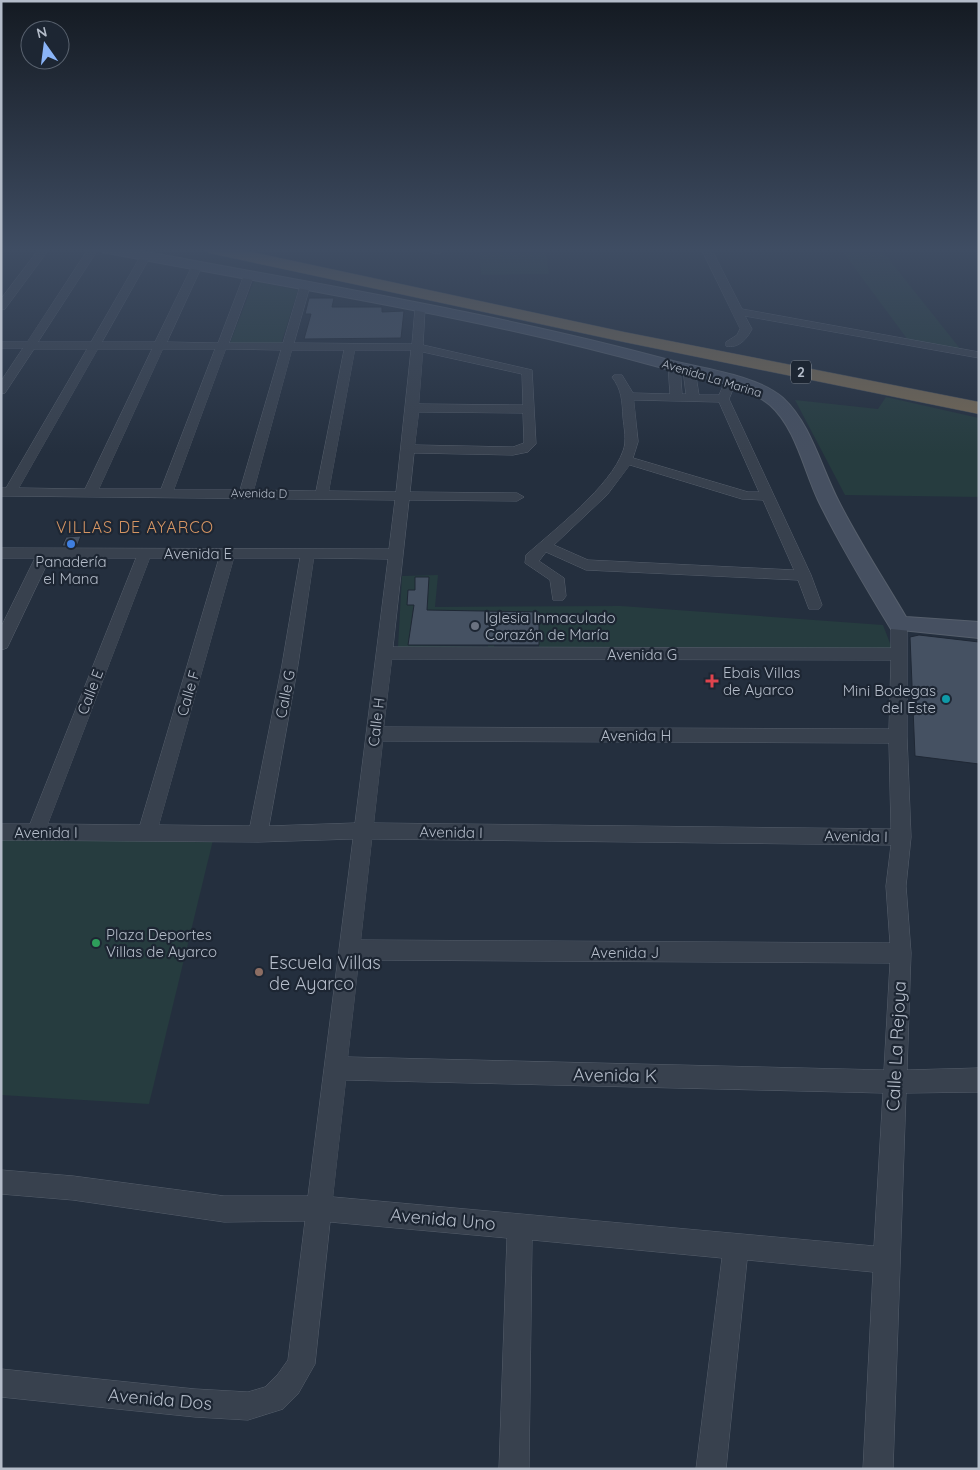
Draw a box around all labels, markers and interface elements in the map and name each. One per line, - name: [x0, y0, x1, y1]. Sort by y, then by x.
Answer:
- north arrow: [20, 20, 70, 70]
- text: N: [35, 22, 49, 42]
- street label: Avenida La Marina: [660, 356, 764, 400]
- road number: 2: [791, 361, 811, 384]
- street label: Avenida D: [231, 485, 288, 501]
- district label: VILLAS DE AYARCO: [56, 517, 214, 537]
- marker: Panadería el Mana: [65, 538, 77, 550]
- street label: Avenida E: [164, 544, 232, 563]
- place label: Panadería el Mana: [35, 552, 107, 588]
- place label: Iglesia Inmaculado Corazón de María: [485, 608, 616, 644]
- marker: Iglesia Inmaculado Corazón de María: [469, 620, 481, 632]
- street label: Avenida G: [607, 645, 677, 664]
- place label: Ebais Villas de Ayarco: [723, 663, 800, 699]
- street label: Calle E: [73, 667, 107, 717]
- street label: Calle F: [172, 668, 204, 718]
- street label: Calle G: [271, 668, 299, 720]
- marker: Ebais Villas de Ayarco: [705, 674, 719, 688]
- place label: Mini Bodegas del Este: [843, 681, 936, 717]
- marker: Mini Bodegas del Este: [940, 693, 952, 705]
- street label: Calle H: [364, 697, 388, 747]
- street label: Avenida H: [601, 726, 671, 745]
- street label: Avenida I: [419, 822, 483, 842]
- street label: Avenida I: [14, 823, 78, 842]
- street label: Avenida I: [824, 826, 888, 846]
- place label: Plaza Deportes Villas de Ayarco: [106, 925, 217, 961]
- marker: Plaza Deportes Villas de Ayarco: [90, 937, 102, 949]
- street label: Avenida J: [591, 943, 659, 962]
- place label: Escuela Villas de Ayarco: [269, 951, 381, 995]
- marker: Escuela Villas de Ayarco: [253, 966, 265, 978]
- street label: Calle La Rejoya: [881, 980, 911, 1112]
- street label: Avenida K: [573, 1063, 657, 1087]
- street label: Avenida Uno: [389, 1203, 497, 1235]
- street label: Avenida Dos: [107, 1383, 213, 1415]

